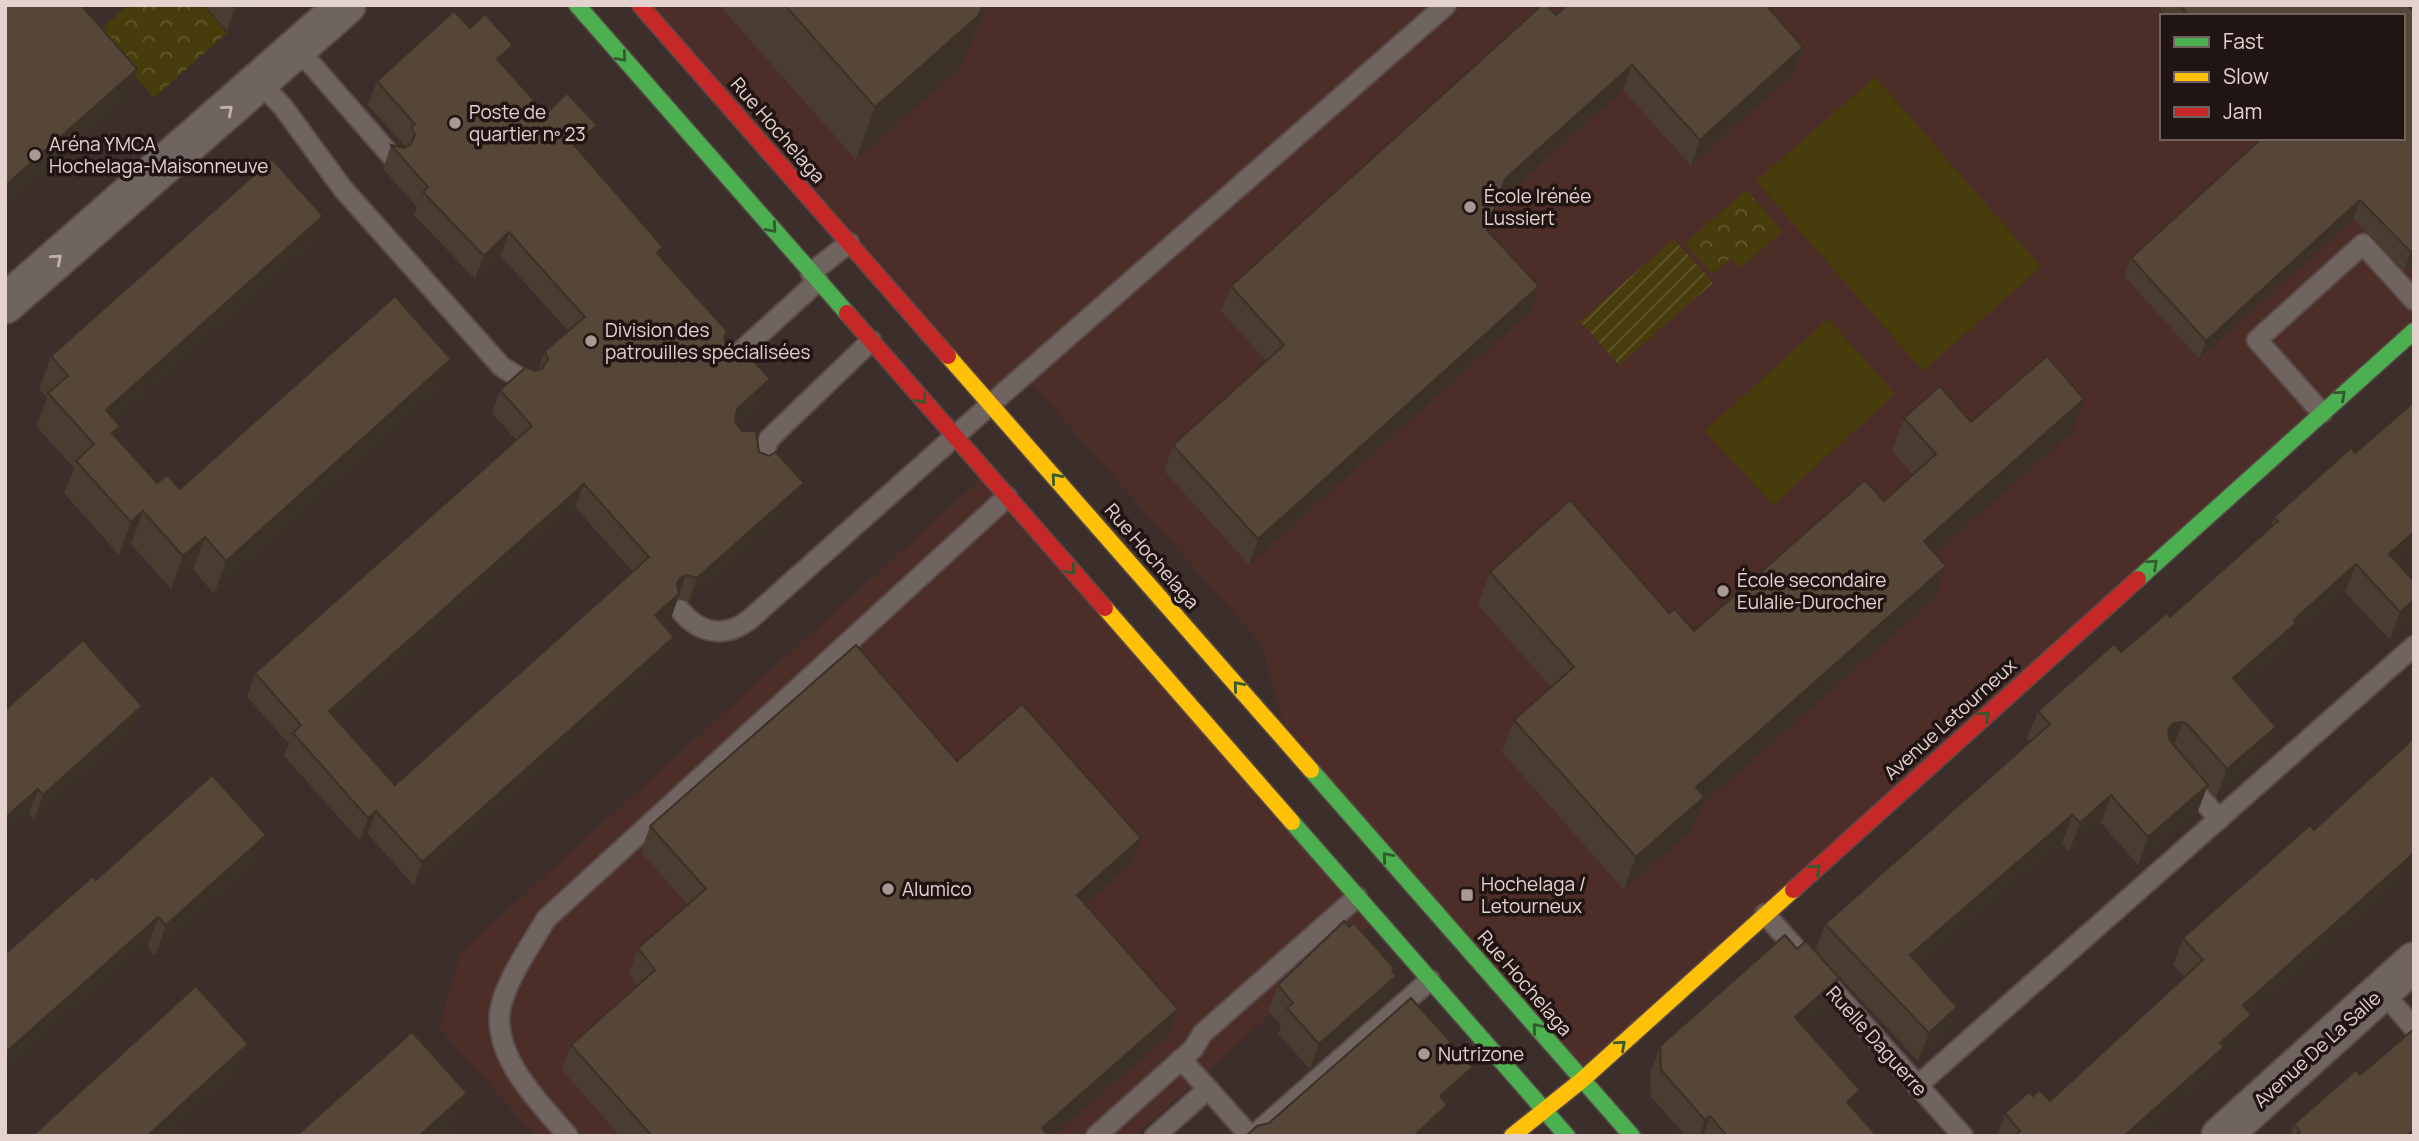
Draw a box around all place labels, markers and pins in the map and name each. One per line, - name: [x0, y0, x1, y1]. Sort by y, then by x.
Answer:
- place label: Poste de quartier nº 23: [469, 99, 586, 147]
- marker: Poste de quartier nº 23: [447, 115, 463, 131]
- place label: Aréna YMCA Hochelaga-Maisonneuve: [49, 131, 268, 179]
- marker: Aréna YMCA Hochelaga-Maisonneuve: [27, 147, 43, 163]
- place label: École Irénée Lussiert: [1484, 183, 1591, 231]
- marker: École Irénée Lussiert: [1462, 199, 1478, 215]
- place label: Division des patrouilles spécialisées: [605, 317, 810, 365]
- marker: Division des patrouilles spécialisées: [583, 333, 599, 349]
- place label: École secondaire Eulalie-Durocher: [1737, 567, 1886, 615]
- marker: École secondaire Eulalie-Durocher: [1715, 583, 1731, 599]
- place label: Hochelaga / Letourneux: [1481, 871, 1586, 919]
- place label: Alumico: [902, 876, 972, 902]
- marker: Alumico: [880, 881, 896, 897]
- marker: Hochelaga / Letourneux: [1459, 887, 1475, 903]
- place label: Nutrizone: [1438, 1041, 1524, 1067]
- marker: Nutrizone: [1416, 1046, 1432, 1062]

